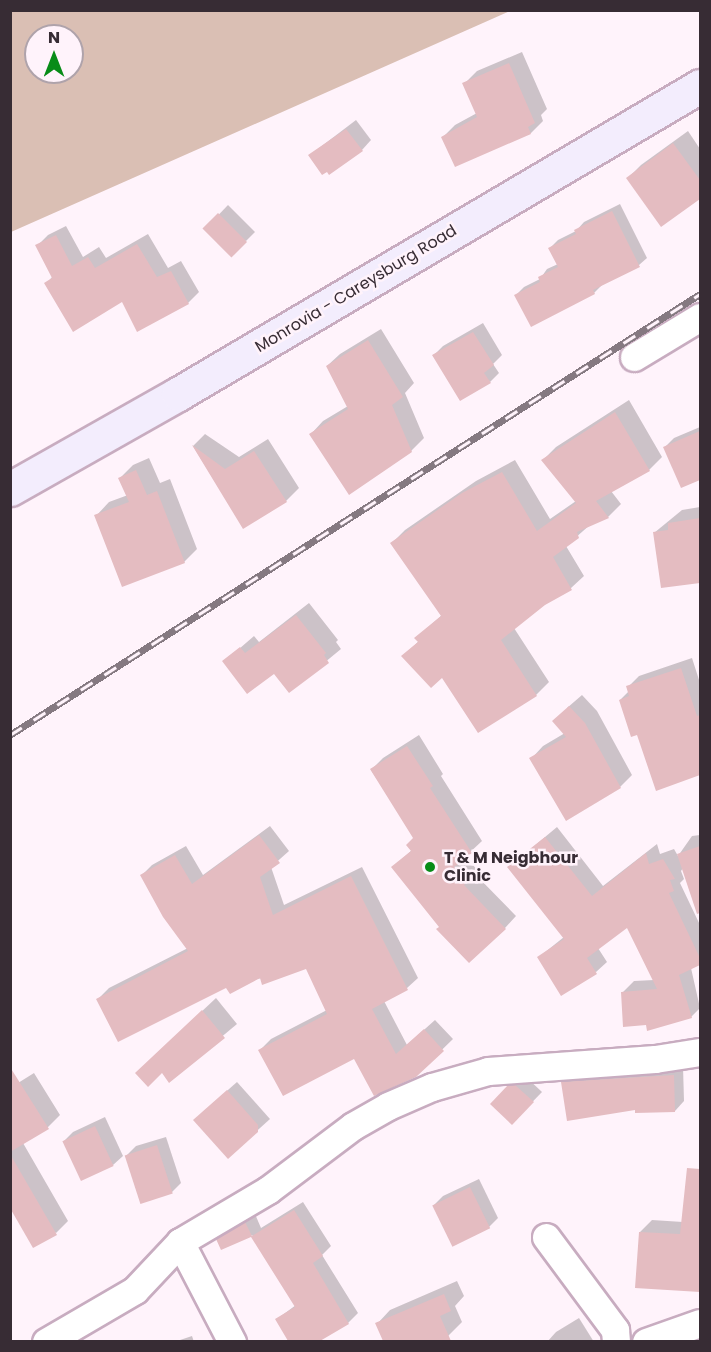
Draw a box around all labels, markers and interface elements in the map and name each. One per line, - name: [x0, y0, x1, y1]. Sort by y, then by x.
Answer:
- north arrow: [24, 24, 84, 84]
- text: N: [48, 26, 60, 49]
- street label: Monrovia - Careysburg Road: [252, 221, 460, 357]
- place label: T & M Neigbhour Clinic: [444, 848, 578, 886]
- marker: T & M Neigbhour Clinic: [421, 858, 439, 876]

